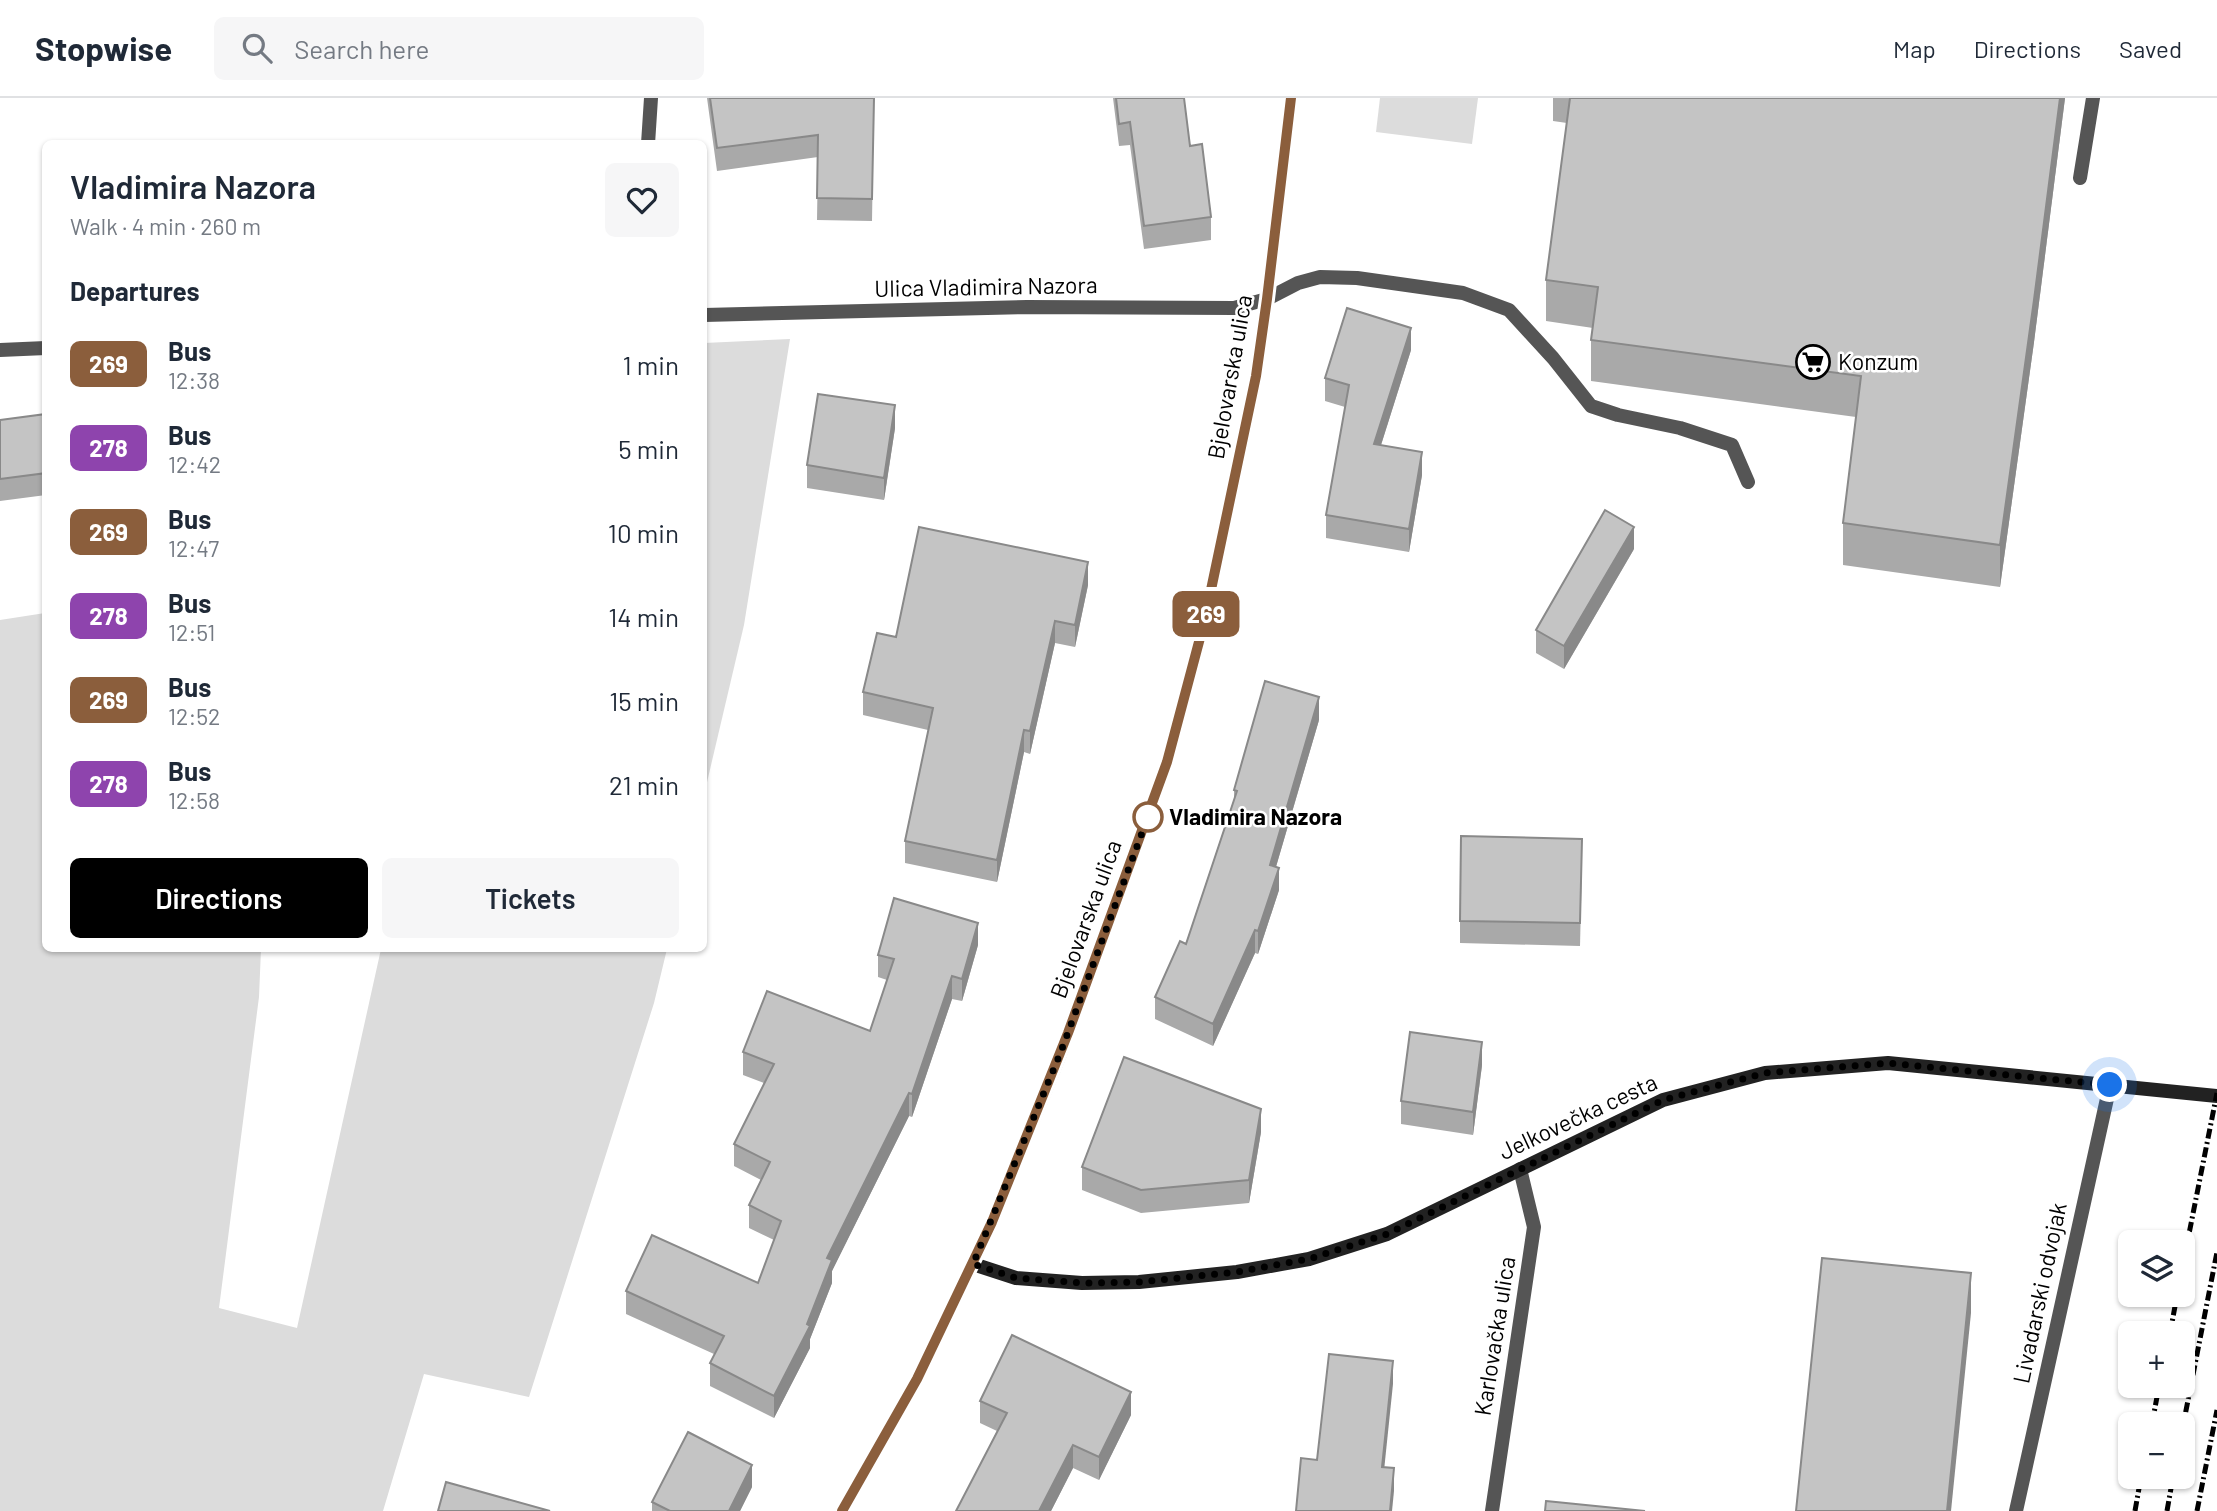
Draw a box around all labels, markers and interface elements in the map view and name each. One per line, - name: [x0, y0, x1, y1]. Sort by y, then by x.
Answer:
- search box: [214, 17, 704, 80]
- text: Stopwise: [35, 28, 172, 68]
- icon: search: [238, 29, 276, 67]
- text: Search here: [294, 33, 429, 64]
- text: Map: [1893, 34, 1936, 63]
- text: Directions: [1974, 34, 2081, 63]
- text: Saved: [2119, 34, 2182, 63]
- button: heart: [605, 163, 679, 237]
- text: Vladimira Nazora: [70, 166, 316, 206]
- text: Walk · 4 min · 260 m: [70, 212, 261, 240]
- street label: Ulica Vladimira Nazora: [874, 270, 1098, 302]
- text: Departures: [70, 275, 200, 306]
- street label: Bjelovarska ulica: [1201, 292, 1257, 461]
- text: Bus: [168, 335, 211, 366]
- supermarket icon: Konzum: [1794, 343, 1832, 381]
- place label: Konzum: [1838, 347, 1918, 375]
- text: 269: [89, 349, 128, 378]
- text: 1 min: [623, 349, 679, 380]
- text: 12:38: [168, 366, 220, 394]
- text: Bus: [168, 419, 211, 450]
- text: 278: [89, 433, 128, 462]
- text: 5 min: [618, 433, 679, 464]
- text: 12:42: [168, 450, 221, 478]
- text: Bus: [168, 503, 211, 534]
- text: 269: [89, 517, 128, 546]
- text: 10 min: [608, 517, 679, 548]
- text: 12:47: [168, 534, 219, 562]
- text: Bus: [168, 587, 211, 618]
- line badge: 269: [1166, 591, 1246, 637]
- text: 269: [1186, 599, 1226, 628]
- text: 278: [89, 601, 128, 630]
- text: 14 min: [608, 601, 679, 632]
- text: 12:51: [168, 618, 215, 646]
- text: Bus: [168, 671, 211, 702]
- text: 269: [89, 685, 128, 714]
- text: 15 min: [609, 685, 679, 716]
- text: 12:52: [168, 702, 220, 730]
- text: Bus: [168, 755, 211, 786]
- text: 278: [89, 769, 128, 798]
- text: 21 min: [609, 769, 679, 800]
- text: 12:58: [168, 786, 220, 814]
- marker: Vladimira Nazora: [1133, 802, 1163, 832]
- place label: Vladimira Nazora: [1169, 802, 1342, 830]
- street label: Bjelovarska ulica: [1043, 836, 1127, 1002]
- button: Directions: [70, 858, 368, 938]
- button: Tickets: [382, 858, 679, 938]
- street label: Jelkovečka cesta: [1494, 1067, 1661, 1165]
- your location: [2092, 1067, 2127, 1102]
- street label: Livadarski odvojak: [2006, 1200, 2072, 1386]
- map controls: [2118, 1230, 2195, 1489]
- button: layers: [2118, 1230, 2195, 1307]
- street label: Karlovačka ulica: [1468, 1254, 1520, 1417]
- button: +: [2118, 1321, 2195, 1398]
- button: −: [2118, 1412, 2195, 1489]

